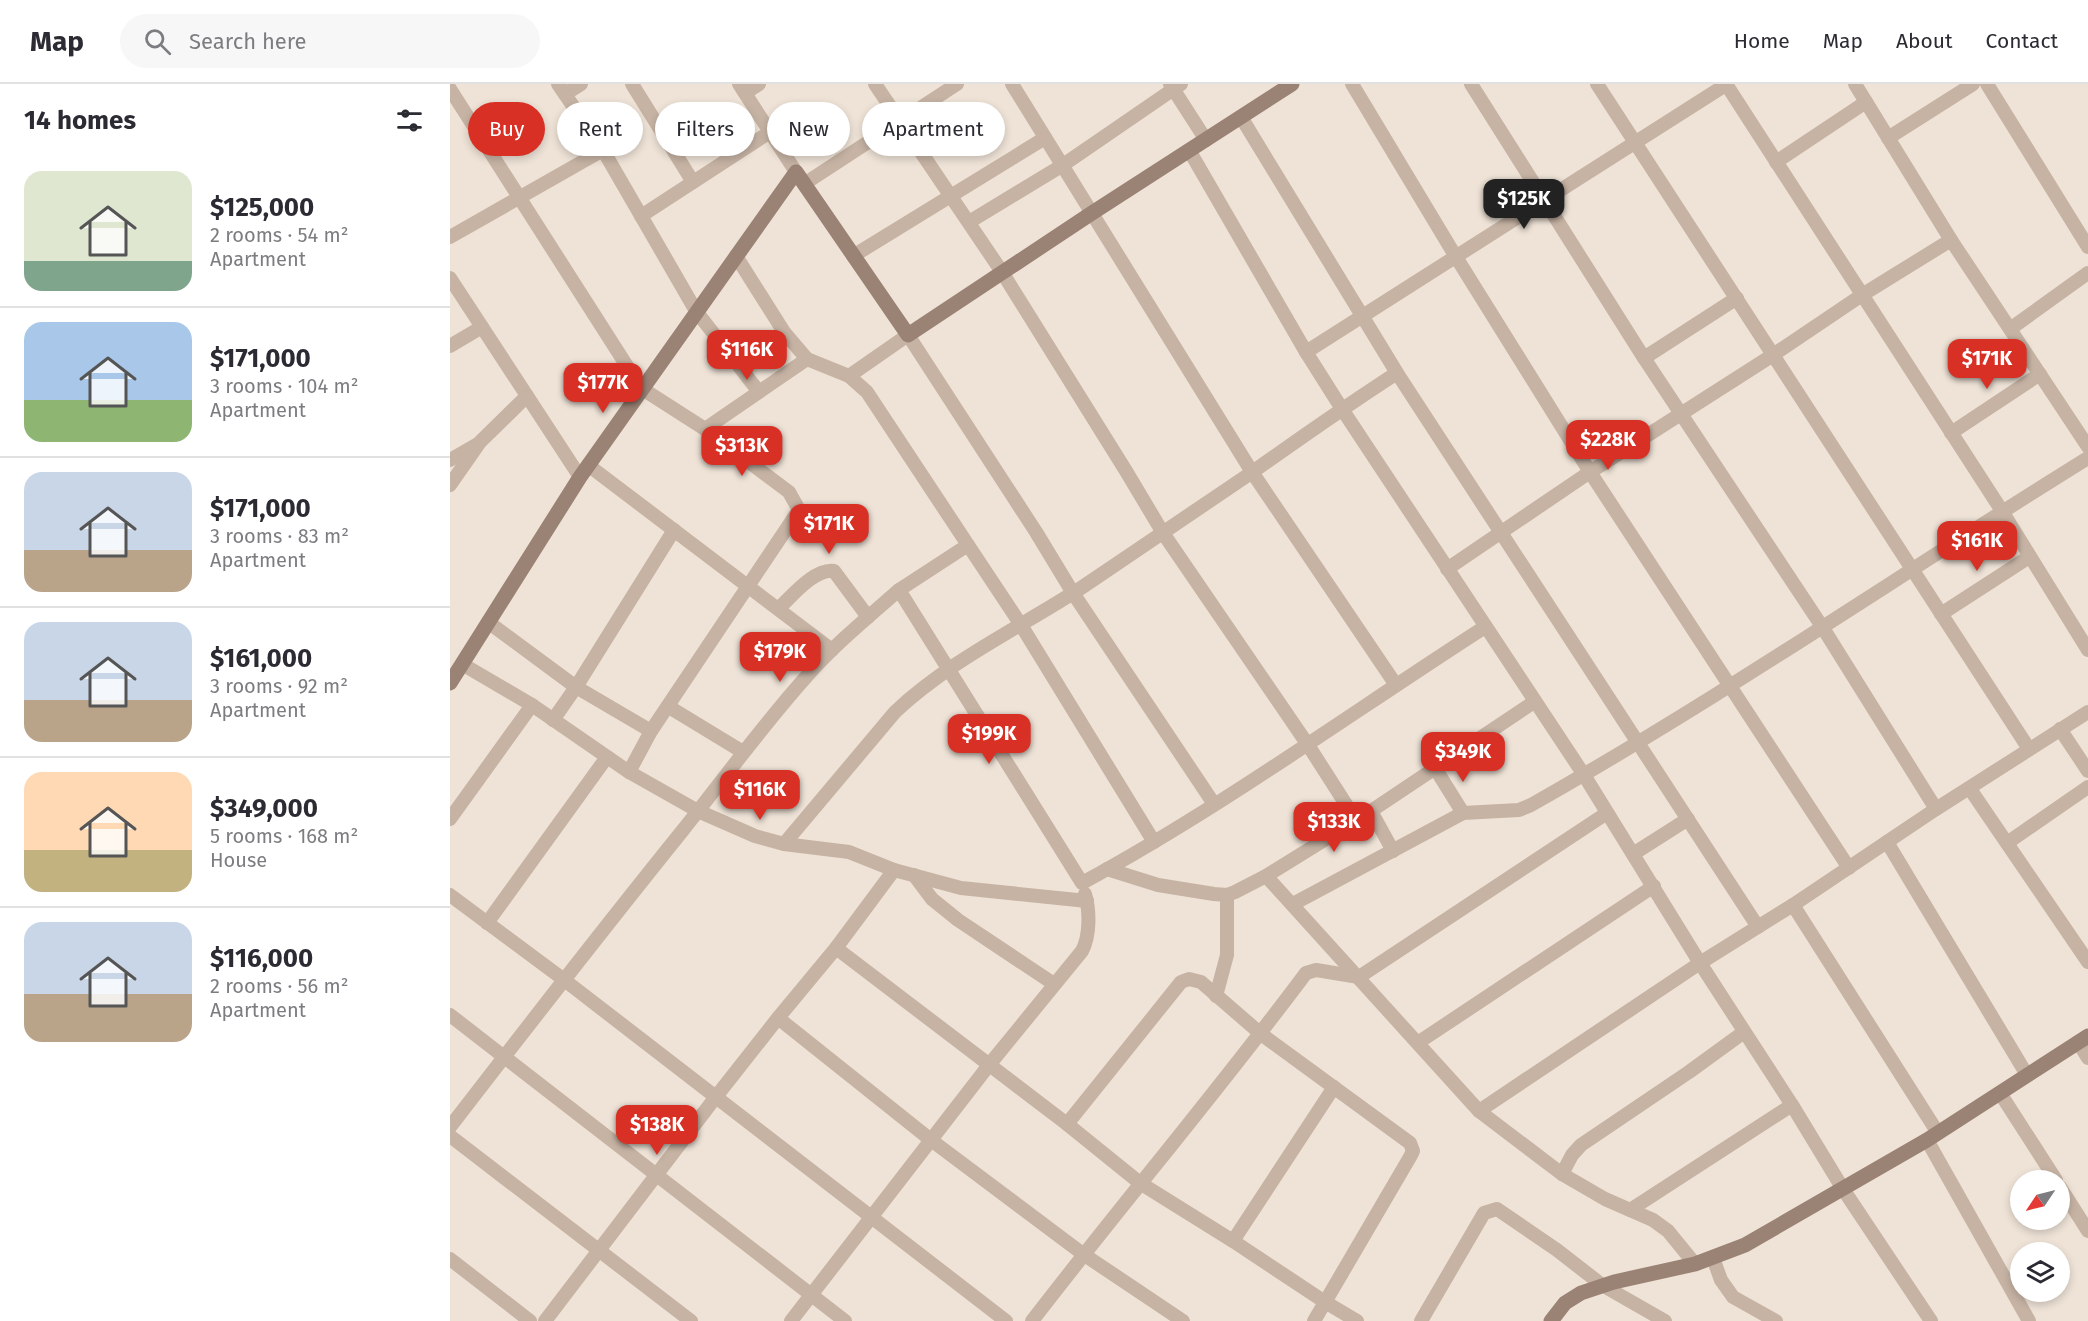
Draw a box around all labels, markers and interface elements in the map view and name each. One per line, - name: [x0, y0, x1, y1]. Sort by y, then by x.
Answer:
- search box: [120, 14, 540, 68]
- text: Map: [30, 25, 84, 58]
- icon: search: [141, 25, 174, 58]
- text: Search here: [189, 28, 307, 55]
- text: Home: [1734, 28, 1790, 54]
- text: Map: [1823, 28, 1863, 54]
- text: About: [1896, 28, 1953, 54]
- text: Contact: [1986, 28, 2058, 54]
- chip: Buy: [468, 102, 545, 156]
- chip: Rent: [557, 102, 643, 156]
- chip: Filters: [655, 102, 755, 156]
- chip: New: [767, 102, 850, 156]
- chip: Apartment: [862, 102, 1005, 156]
- icon: filters: [393, 104, 426, 137]
- text: 14 homes: [24, 105, 136, 136]
- pin: $125K: [1482, 179, 1566, 230]
- text: $125K: [1497, 186, 1551, 210]
- text: $125,000: [210, 192, 314, 223]
- icon: home: [72, 195, 144, 267]
- text: 2 rooms · 54 m²: [210, 223, 349, 247]
- text: Apartment: [210, 247, 306, 271]
- pin: $116K: [705, 330, 789, 381]
- text: $116K: [721, 337, 773, 361]
- pin: $171K: [1945, 339, 2029, 390]
- text: $171,000: [210, 343, 311, 374]
- icon: home: [72, 346, 144, 418]
- text: $171K: [1962, 346, 2012, 370]
- pin: $177K: [561, 363, 645, 414]
- text: $177K: [578, 370, 628, 394]
- text: 3 rooms · 104 m²: [210, 374, 358, 398]
- text: Apartment: [210, 398, 306, 422]
- pin: $228K: [1566, 420, 1650, 471]
- pin: $313K: [700, 426, 784, 477]
- text: $228K: [1580, 427, 1636, 451]
- text: $313K: [715, 433, 769, 457]
- text: $171,000: [210, 493, 311, 524]
- icon: home: [72, 496, 144, 568]
- pin: $171K: [787, 504, 871, 555]
- text: $171K: [804, 511, 854, 535]
- pin: $161K: [1935, 521, 2019, 572]
- text: 3 rooms · 83 m²: [210, 524, 349, 548]
- text: $161K: [1951, 528, 2003, 552]
- text: Apartment: [210, 548, 306, 572]
- pin: $179K: [738, 632, 822, 683]
- text: $179K: [754, 639, 806, 663]
- text: $161,000: [210, 643, 312, 674]
- icon: home: [72, 646, 144, 718]
- text: 3 rooms · 92 m²: [210, 674, 348, 698]
- text: Apartment: [210, 698, 306, 722]
- pin: $199K: [947, 714, 1031, 765]
- text: $199K: [962, 721, 1016, 745]
- pin: $349K: [1421, 732, 1505, 783]
- text: $349K: [1435, 739, 1491, 763]
- pin: $116K: [718, 770, 802, 821]
- text: $116K: [734, 777, 786, 801]
- text: $349,000: [210, 793, 318, 824]
- icon: home: [72, 796, 144, 868]
- pin: $133K: [1292, 802, 1376, 853]
- text: $133K: [1308, 809, 1361, 833]
- text: 5 rooms · 168 m²: [210, 824, 358, 848]
- text: House: [210, 848, 267, 872]
- text: $116,000: [210, 943, 313, 974]
- icon: home: [72, 946, 144, 1018]
- text: 2 rooms · 56 m²: [210, 974, 349, 998]
- text: Apartment: [210, 998, 306, 1022]
- pin: $138K: [615, 1105, 699, 1156]
- text: $138K: [630, 1112, 684, 1136]
- north arrow: [2010, 1170, 2070, 1230]
- map controls: [2010, 1170, 2070, 1302]
- button: layers: [2010, 1242, 2070, 1302]

